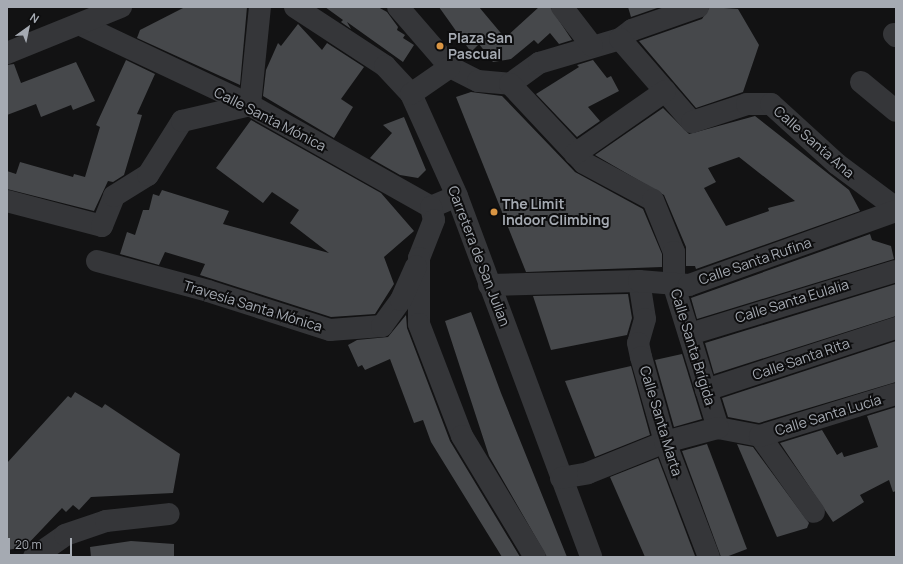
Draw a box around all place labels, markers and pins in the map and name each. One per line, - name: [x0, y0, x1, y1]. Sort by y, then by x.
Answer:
- place label: Plaza San Pascual: [448, 30, 513, 62]
- marker: Plaza San Pascual: [435, 41, 445, 51]
- place label: The Limit Indoor Climbing: [502, 196, 610, 228]
- marker: The Limit Indoor Climbing: [489, 207, 499, 217]

